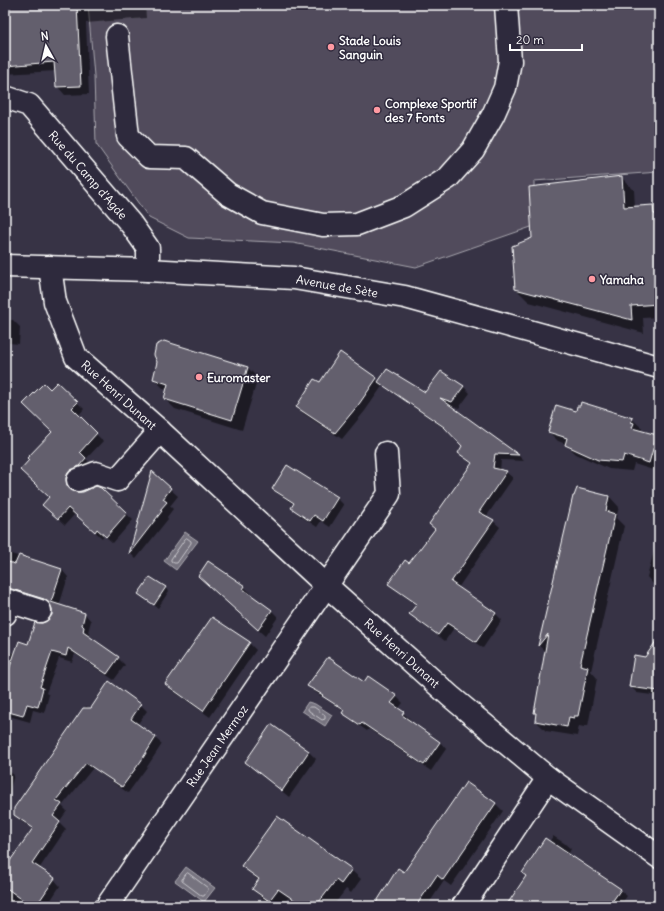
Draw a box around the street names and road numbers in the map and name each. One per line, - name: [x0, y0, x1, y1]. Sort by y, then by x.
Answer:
- street label: Rue du Camp d'Agde: [45, 128, 131, 222]
- street label: Avenue de Sète: [295, 271, 379, 301]
- street label: Rue Henri Dunant: [78, 357, 160, 433]
- street label: Rue Henri Dunant: [361, 615, 443, 691]
- street label: Rue Jean Mermoz: [183, 702, 251, 790]

